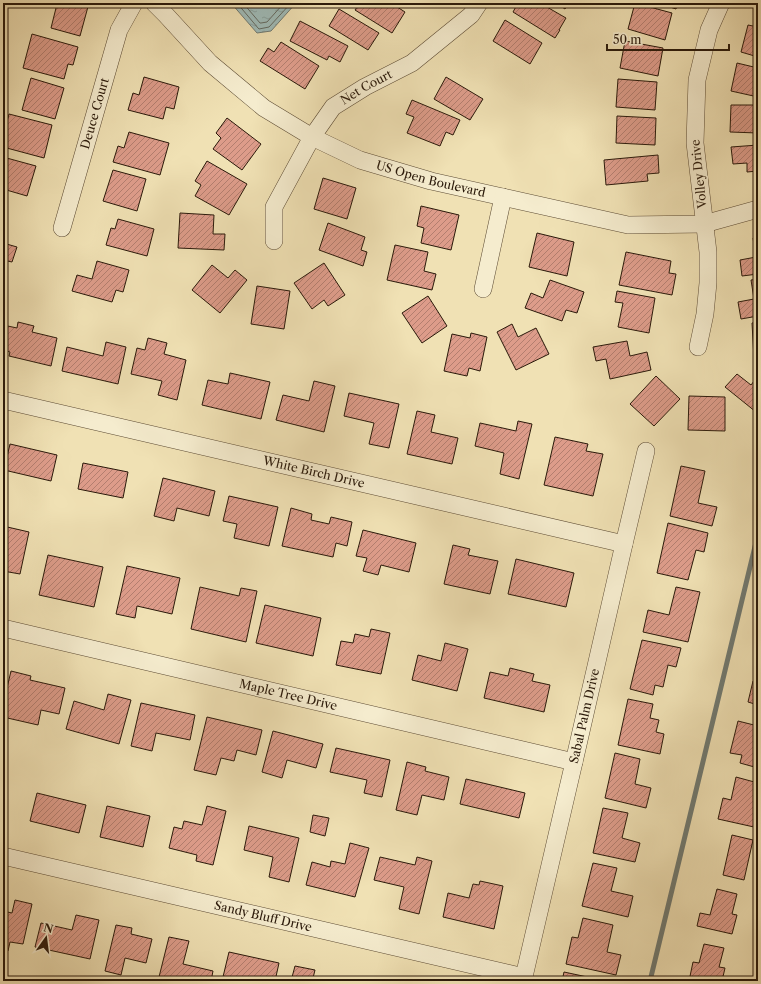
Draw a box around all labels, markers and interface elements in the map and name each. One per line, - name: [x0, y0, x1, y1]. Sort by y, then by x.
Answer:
- scale bar: [607, 26, 729, 52]
- text: 50 m: [613, 32, 642, 47]
- street label: Net Court: [337, 66, 395, 108]
- street label: Deuce Court: [77, 75, 112, 151]
- street label: Volley Drive: [687, 139, 710, 210]
- street label: US Open Boulevard: [374, 157, 488, 200]
- street label: White Birch Drive: [261, 452, 366, 491]
- street label: Sabal Palm Drive: [566, 667, 602, 765]
- street label: Maple Tree Drive: [238, 676, 339, 713]
- street label: Sandy Bluff Drive: [213, 897, 314, 935]
- north arrow: [26, 918, 66, 958]
- text: N: [42, 920, 55, 936]

